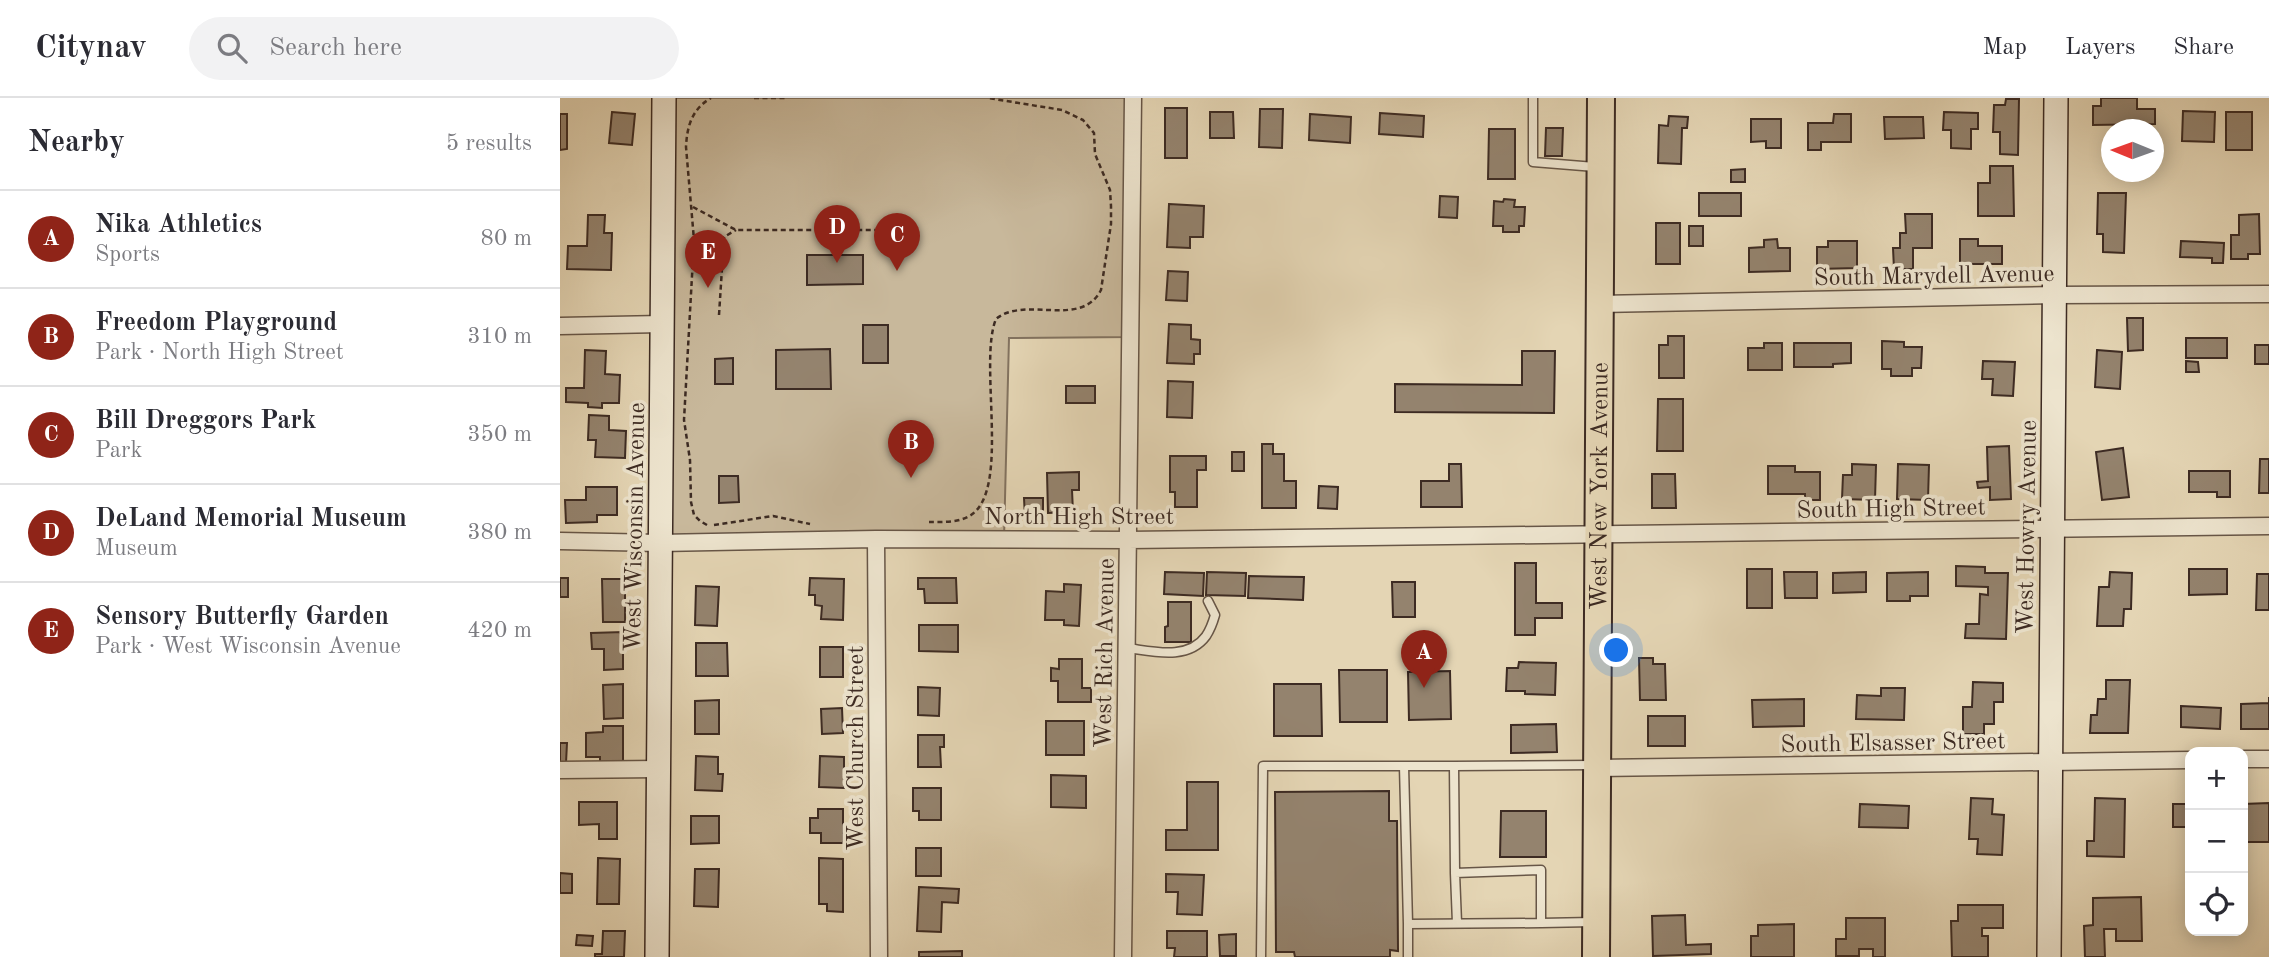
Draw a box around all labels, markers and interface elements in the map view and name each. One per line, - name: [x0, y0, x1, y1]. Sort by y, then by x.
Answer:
- search box: [189, 17, 679, 80]
- icon: search: [213, 29, 251, 67]
- text: Citynav: [35, 32, 147, 65]
- text: Search here: [269, 35, 402, 61]
- text: Map: [1983, 36, 2027, 60]
- text: Layers: [2065, 36, 2135, 60]
- text: Share: [2173, 36, 2234, 60]
- north arrow: [2101, 119, 2164, 182]
- text: Nearby: [28, 128, 125, 158]
- text: 5 results: [446, 132, 532, 155]
- pin: D: [814, 205, 860, 263]
- text: Nika Athletics: [95, 212, 262, 238]
- pin: C: [874, 213, 920, 271]
- text: A: [42, 227, 60, 250]
- text: 80 m: [481, 227, 532, 250]
- pin: E: [685, 230, 731, 288]
- text: Sports: [95, 243, 160, 266]
- street label: South Marydell Avenue: [1814, 263, 2055, 291]
- text: Freedom Playground: [95, 310, 337, 336]
- text: B: [43, 325, 59, 348]
- text: 310 m: [467, 325, 532, 348]
- text: Park · North High Street: [95, 341, 344, 364]
- street label: West New York Avenue: [1588, 362, 1613, 610]
- street label: West Wisconsin Avenue: [622, 402, 650, 652]
- text: Bill Dreggors Park: [95, 408, 316, 434]
- pin: B: [888, 420, 934, 478]
- street label: West Howry Avenue: [2014, 420, 2042, 634]
- text: C: [43, 423, 59, 446]
- text: 350 m: [467, 423, 532, 446]
- text: Park: [95, 439, 142, 462]
- street label: South High Street: [1796, 496, 1986, 524]
- text: DeLand Memorial Museum: [95, 506, 407, 532]
- street label: North High Street: [984, 506, 1174, 530]
- text: D: [42, 521, 60, 544]
- text: 380 m: [467, 521, 532, 544]
- text: Museum: [95, 537, 178, 560]
- street label: West Rich Avenue: [1092, 558, 1120, 748]
- text: Sensory Butterfly Garden: [95, 604, 389, 630]
- text: E: [43, 619, 59, 642]
- text: 420 m: [467, 619, 532, 642]
- pin: A: [1401, 630, 1447, 688]
- your location: [1599, 633, 1633, 667]
- text: Park · West Wisconsin Avenue: [95, 635, 401, 658]
- street label: West Church Street: [845, 645, 869, 851]
- street label: South Elsasser Street: [1780, 730, 2006, 758]
- map controls: [2185, 747, 2248, 936]
- button: +: [2185, 747, 2248, 810]
- button: −: [2185, 810, 2248, 873]
- button: locate: [2185, 873, 2248, 936]

